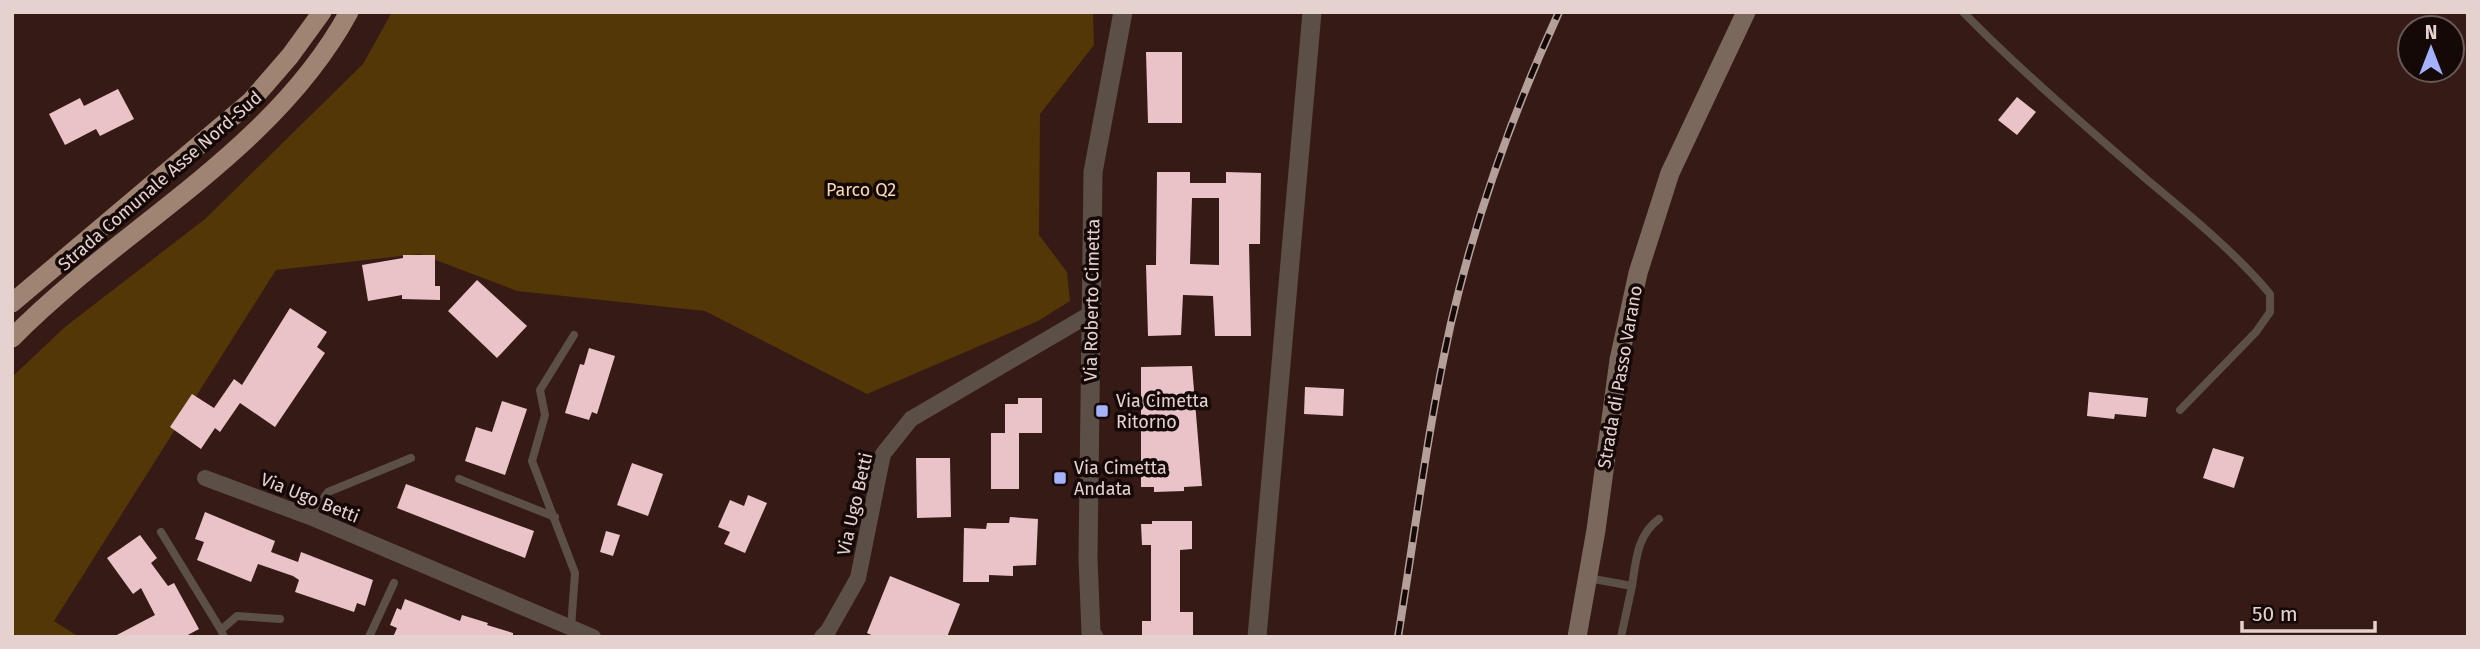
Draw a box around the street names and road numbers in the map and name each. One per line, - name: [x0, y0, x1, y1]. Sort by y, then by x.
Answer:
- street label: Strada Comunale Asse Nord-Sud: [54, 86, 266, 276]
- street label: Via Roberto Cimetta: [1080, 218, 1104, 382]
- street label: Strada di Passo Varano: [1593, 284, 1647, 470]
- street label: Via Ugo Betti: [833, 450, 877, 558]
- street label: Via Ugo Betti: [257, 468, 363, 528]

